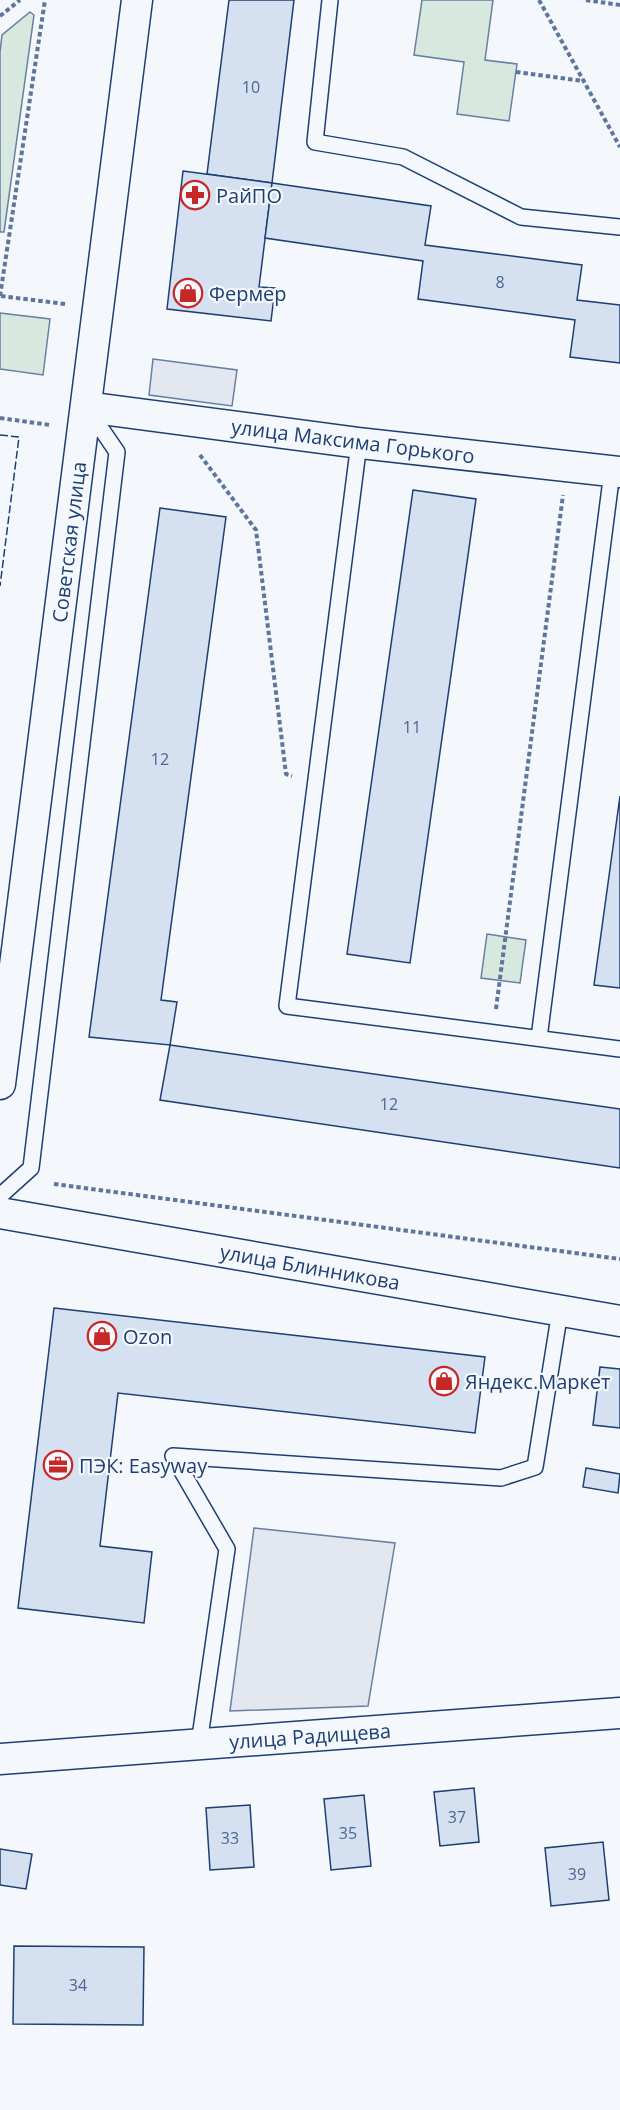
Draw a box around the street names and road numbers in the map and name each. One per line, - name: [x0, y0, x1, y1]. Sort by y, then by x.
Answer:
- street label: улица Максима Горького: [230, 413, 476, 469]
- street label: Советская улица: [46, 460, 92, 624]
- street label: улица Блинникова: [218, 1238, 402, 1296]
- street label: улица Радищева: [228, 1717, 392, 1755]

